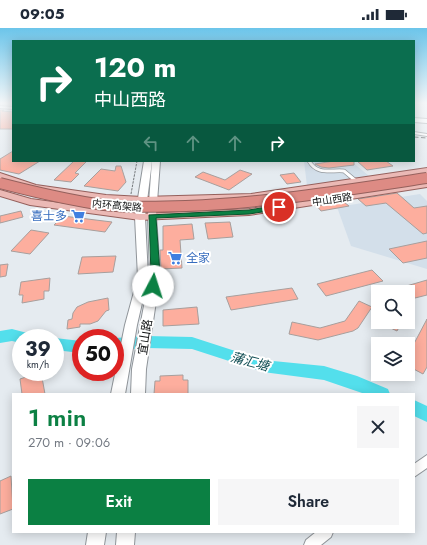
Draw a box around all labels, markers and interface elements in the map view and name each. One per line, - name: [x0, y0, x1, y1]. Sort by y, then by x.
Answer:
- text: 09:05: [20, 3, 64, 25]
- text: 120 m: [94, 47, 177, 88]
- icon: right: [28, 56, 80, 108]
- text: 中山西路: [94, 87, 166, 113]
- icon: left: [140, 132, 162, 154]
- icon: ahead: [182, 132, 204, 154]
- icon: ahead: [224, 132, 246, 154]
- icon: right: [266, 132, 288, 154]
- street label: 中山西路: [311, 189, 353, 210]
- pin: [262, 190, 296, 224]
- street label: 内环高架路: [91, 196, 143, 215]
- icon: arrive: [268, 196, 290, 218]
- place label: 喜士多: [31, 207, 67, 225]
- supermarket icon: 喜士多: [70, 208, 86, 224]
- place label: 全家: [186, 249, 210, 267]
- supermarket icon: 全家: [167, 250, 183, 266]
- position arrow: [132, 265, 174, 307]
- map controls: [371, 285, 415, 381]
- button: search: [371, 285, 415, 329]
- street label: 宜山路: [133, 318, 157, 356]
- speed limit sign: 50: [72, 329, 124, 381]
- text: 39: [25, 335, 51, 364]
- button: layers: [371, 337, 415, 381]
- water label: 蒲汇塘: [229, 347, 273, 376]
- text: km/h: [27, 357, 49, 372]
- text: 1 min: [28, 400, 86, 435]
- button: close: [357, 406, 399, 448]
- text: 270 m · 09:06: [28, 433, 110, 452]
- button: Exit: [28, 479, 210, 525]
- button: Share: [218, 479, 399, 525]

